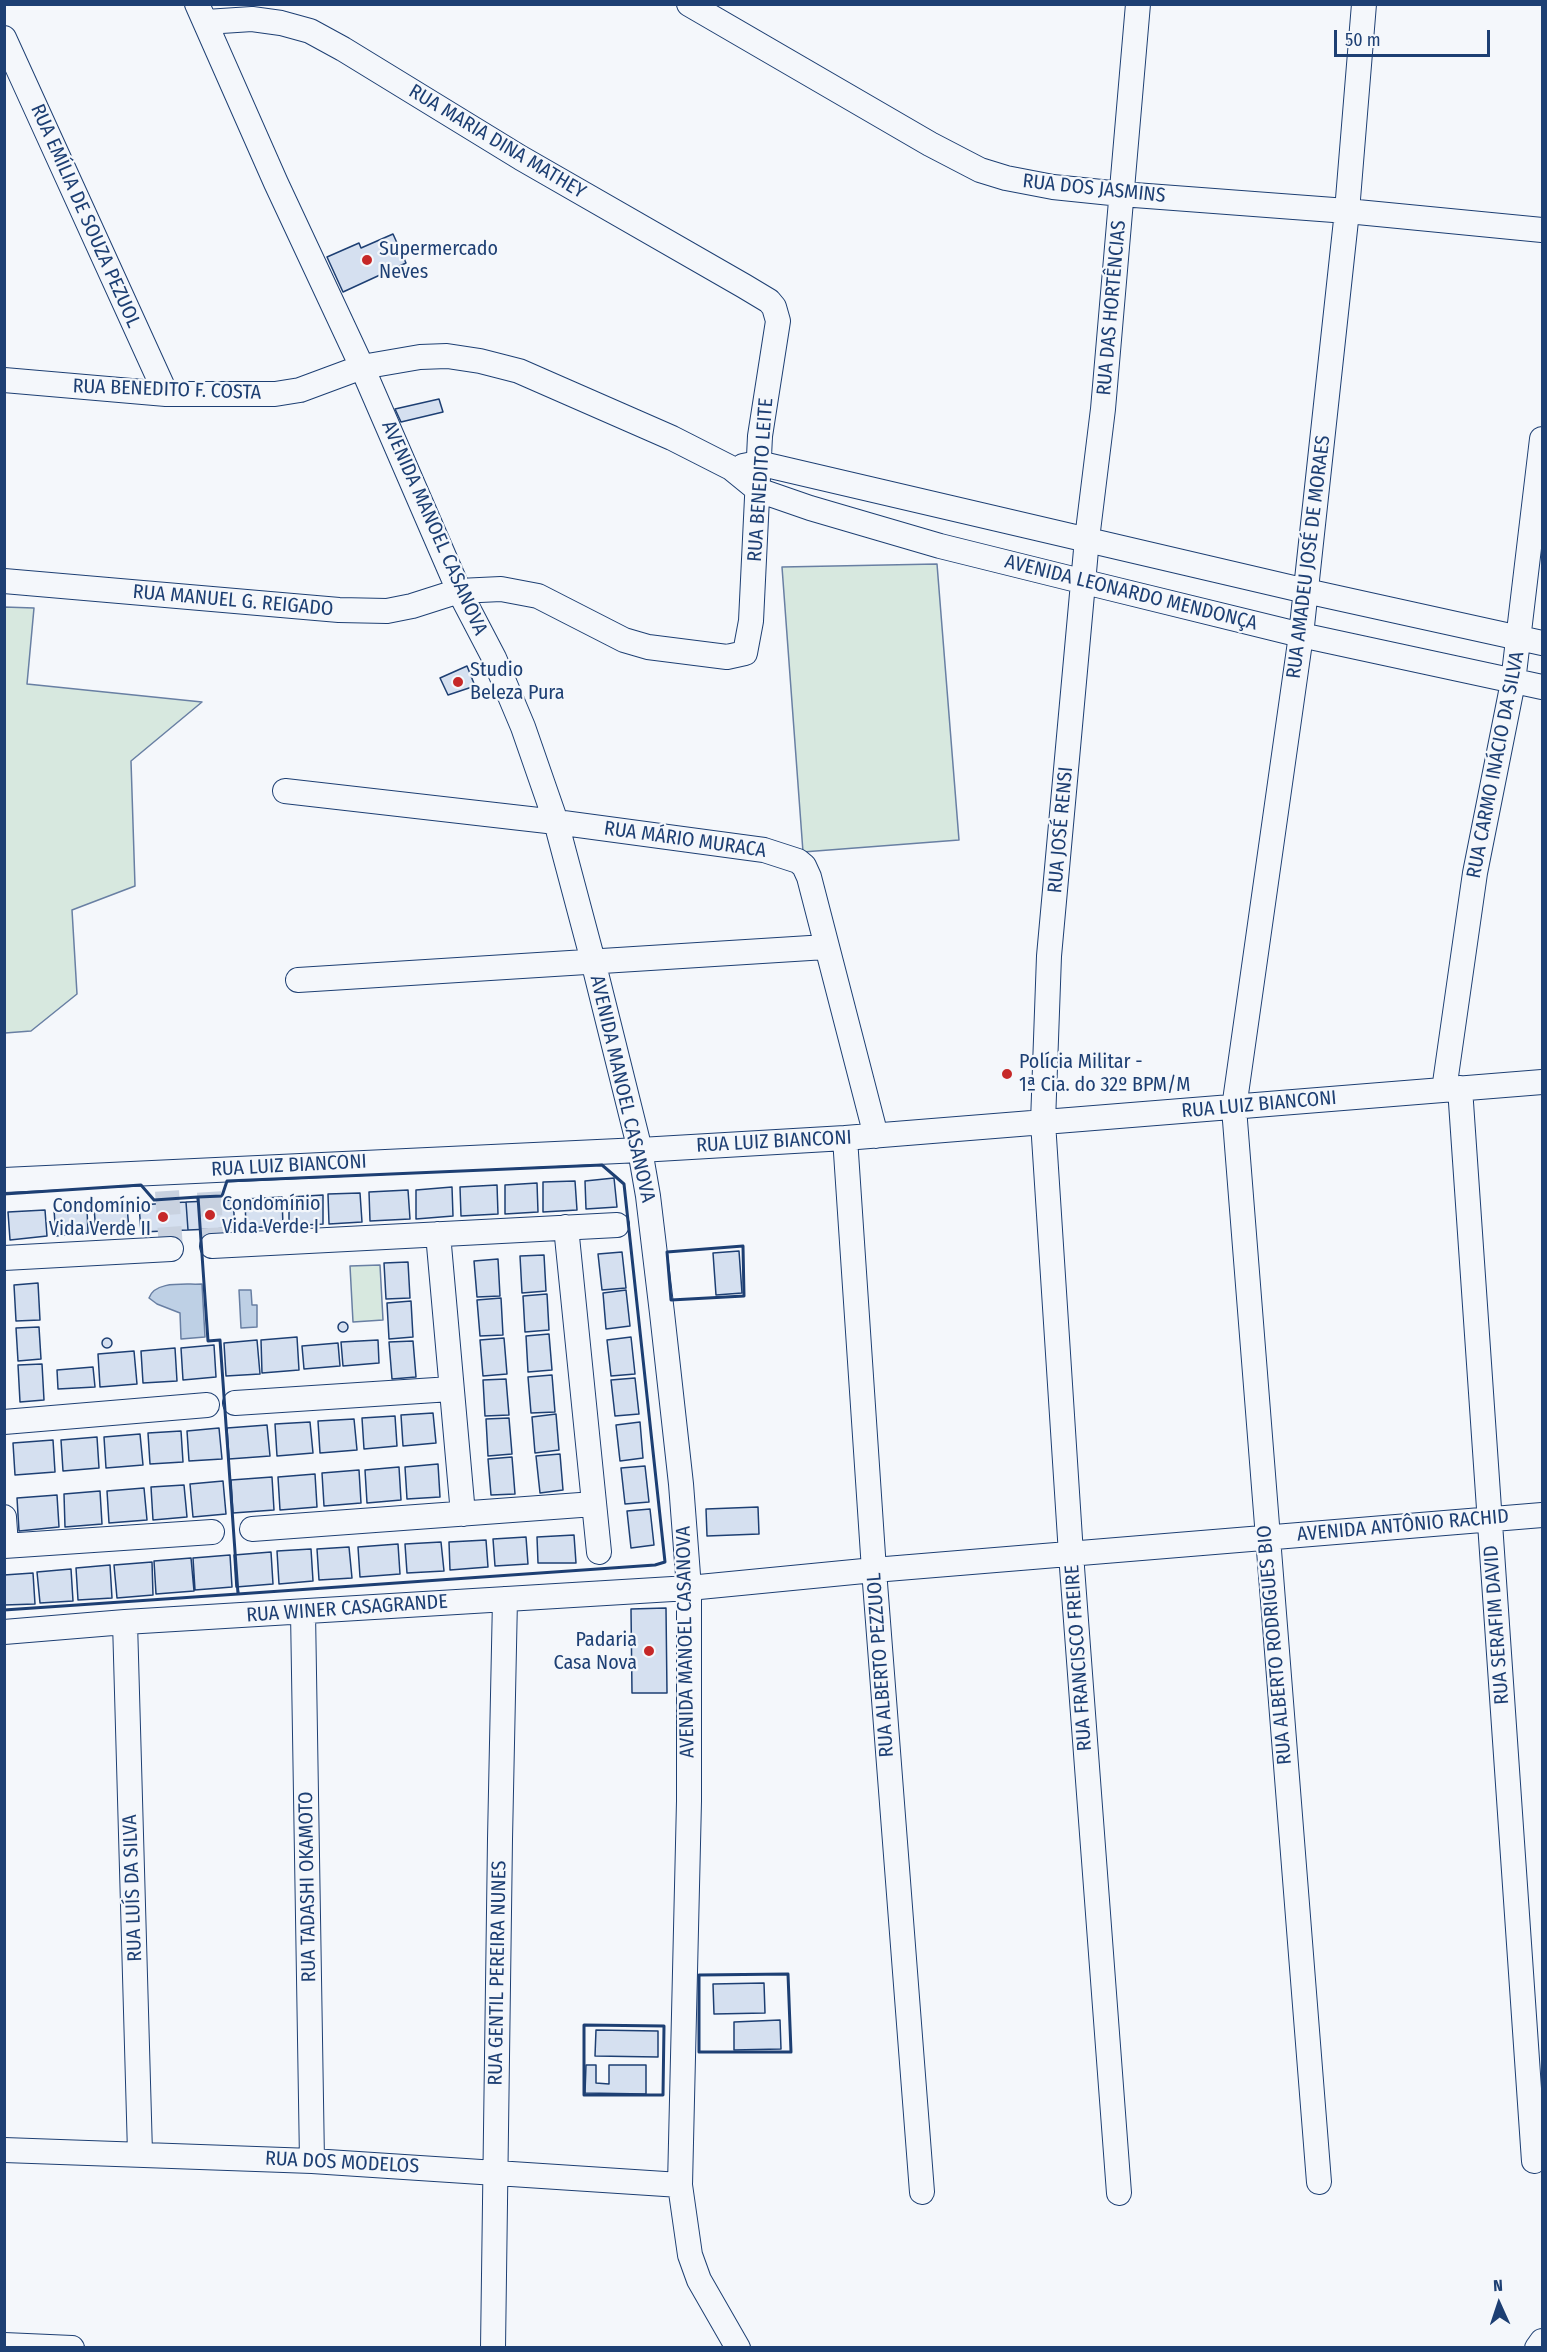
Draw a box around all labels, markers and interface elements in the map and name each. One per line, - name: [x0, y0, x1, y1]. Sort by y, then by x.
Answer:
- scale bar: [1337, 18, 1493, 56]
- text: 50 m: [1345, 29, 1381, 51]
- street label: RUA MARIA DINA MATHEY: [404, 80, 590, 204]
- street label: RUA EMÍLIA DE SOUZA PEZUOL: [25, 100, 145, 332]
- street label: RUA DOS JASMINS: [1021, 170, 1167, 208]
- street label: RUA DAS HORTÊNCIAS: [1092, 219, 1132, 397]
- place label: Supermercado Neves: [379, 237, 498, 284]
- marker: Supermercado Neves: [360, 253, 374, 267]
- street label: RUA BENEDITO F. COSTA: [72, 375, 262, 405]
- street label: RUA BENEDITO LEITE: [743, 397, 779, 563]
- street label: AVENIDA MANOEL CASANOVA: [376, 417, 492, 639]
- street label: RUA AMADEU JOSÉ DE MORAES: [1282, 434, 1336, 680]
- street label: AVENIDA LEONARDO MENDONÇA: [1002, 550, 1260, 636]
- street label: RUA MANUEL G. REIGADO: [132, 580, 334, 622]
- street label: RUA CARMO INÁCIO DA SILVA: [1462, 650, 1530, 880]
- place label: Studio Beleza Pura: [470, 658, 564, 705]
- marker: Studio Beleza Pura: [451, 675, 465, 689]
- street label: RUA JOSÉ RENSI: [1044, 766, 1078, 894]
- street label: RUA MÁRIO MURACA: [602, 817, 768, 863]
- street label: AVENIDA MANOEL CASANOVA: [584, 973, 660, 1205]
- place label: Polícia Militar - 1ª Cia. do 32º BPM/M: [1019, 1050, 1191, 1097]
- marker: Polícia Militar - 1ª Cia. do 32º BPM/M: [1000, 1067, 1014, 1081]
- street label: RUA LUIZ BIANCONI: [1180, 1086, 1338, 1124]
- street label: RUA LUIZ BIANCONI: [696, 1126, 852, 1158]
- street label: RUA LUIZ BIANCONI: [211, 1150, 367, 1182]
- place label: Condomínio Vida Verde I: [222, 1192, 321, 1239]
- place label: Condomínio Vida Verde II: [49, 1194, 151, 1241]
- marker: Condomínio Vida Verde I: [203, 1208, 217, 1222]
- marker: Condomínio Vida Verde II: [156, 1210, 170, 1224]
- street label: AVENIDA ANTÔNIO RACHID: [1296, 1505, 1510, 1547]
- street label: RUA ALBERTO RODRIGUES BIO: [1253, 1524, 1297, 1766]
- street label: AVENIDA MANOEL CASANOVA: [672, 1526, 700, 1758]
- street label: RUA SERAFIM DAVID: [1479, 1544, 1515, 1706]
- street label: RUA FRANCISCO FREIRE: [1061, 1564, 1097, 1752]
- street label: RUA ALBERTO PEZZUOL: [863, 1572, 899, 1758]
- street label: RUA WINER CASAGRANDE: [246, 1590, 448, 1628]
- place label: Padaria Casa Nova: [553, 1628, 637, 1675]
- marker: Padaria Casa Nova: [642, 1644, 656, 1658]
- street label: RUA TADASHI OKAMOTO: [294, 1791, 322, 1983]
- street label: RUA LUÍS DA SILVA: [118, 1814, 148, 1962]
- street label: RUA GENTIL PEREIRA NUNES: [484, 1860, 512, 2086]
- street label: RUA DOS MODELOS: [264, 2147, 420, 2179]
- north arrow: [1469, 2274, 1529, 2334]
- text: N: [1493, 2276, 1503, 2295]

